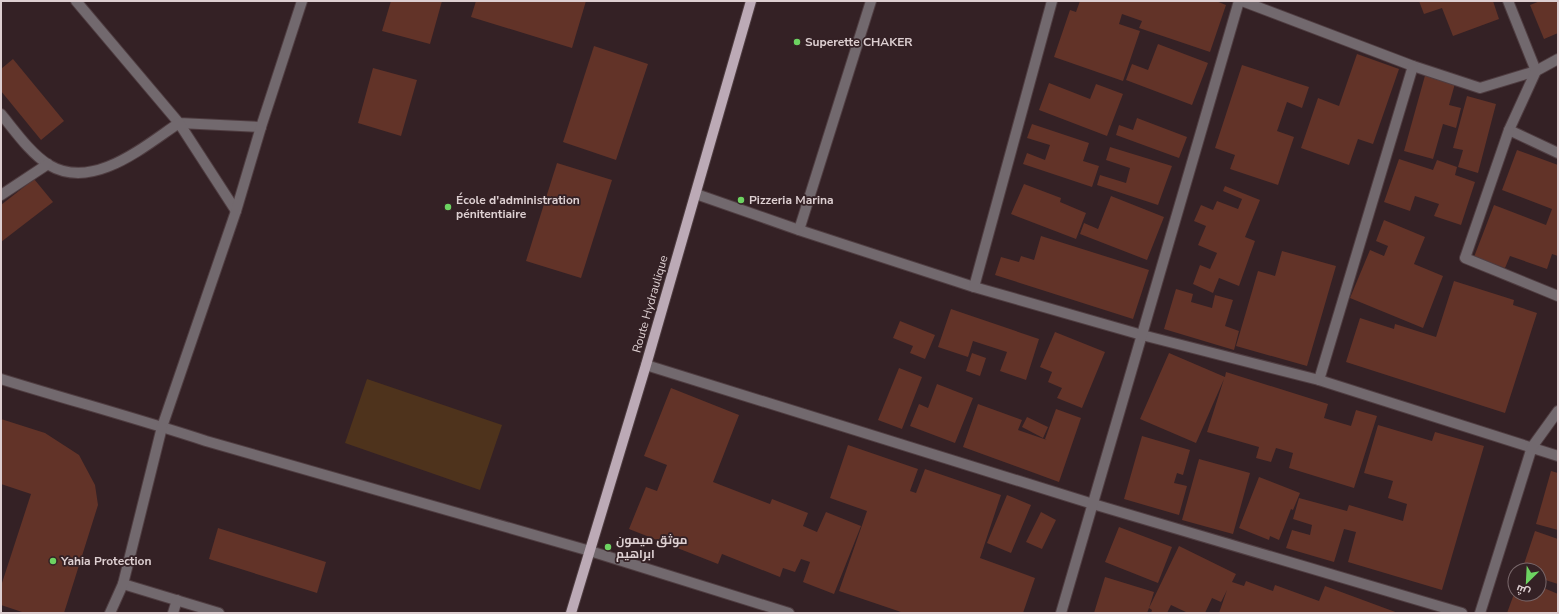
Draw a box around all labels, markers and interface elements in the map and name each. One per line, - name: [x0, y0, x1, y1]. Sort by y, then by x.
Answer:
- place label: Superette CHAKER: [805, 34, 913, 50]
- marker: Superette CHAKER: [792, 37, 802, 47]
- place label: École d'administration pénitentiaire: [456, 192, 580, 222]
- place label: Pizzeria Marina: [749, 192, 834, 208]
- marker: Pizzeria Marina: [736, 195, 746, 205]
- marker: École d'administration pénitentiaire: [443, 202, 453, 212]
- street label: Route Hydraulique: [628, 253, 672, 355]
- place label: موثق ميمون ابراهيم: [616, 532, 688, 562]
- marker: موثق ميمون ابراهيم: [603, 542, 613, 552]
- place label: Yahia Protection: [60, 553, 151, 569]
- marker: Yahia Protection: [48, 556, 58, 566]
- north arrow: [1507, 562, 1547, 602]
- text: ش: [1514, 581, 1533, 600]

